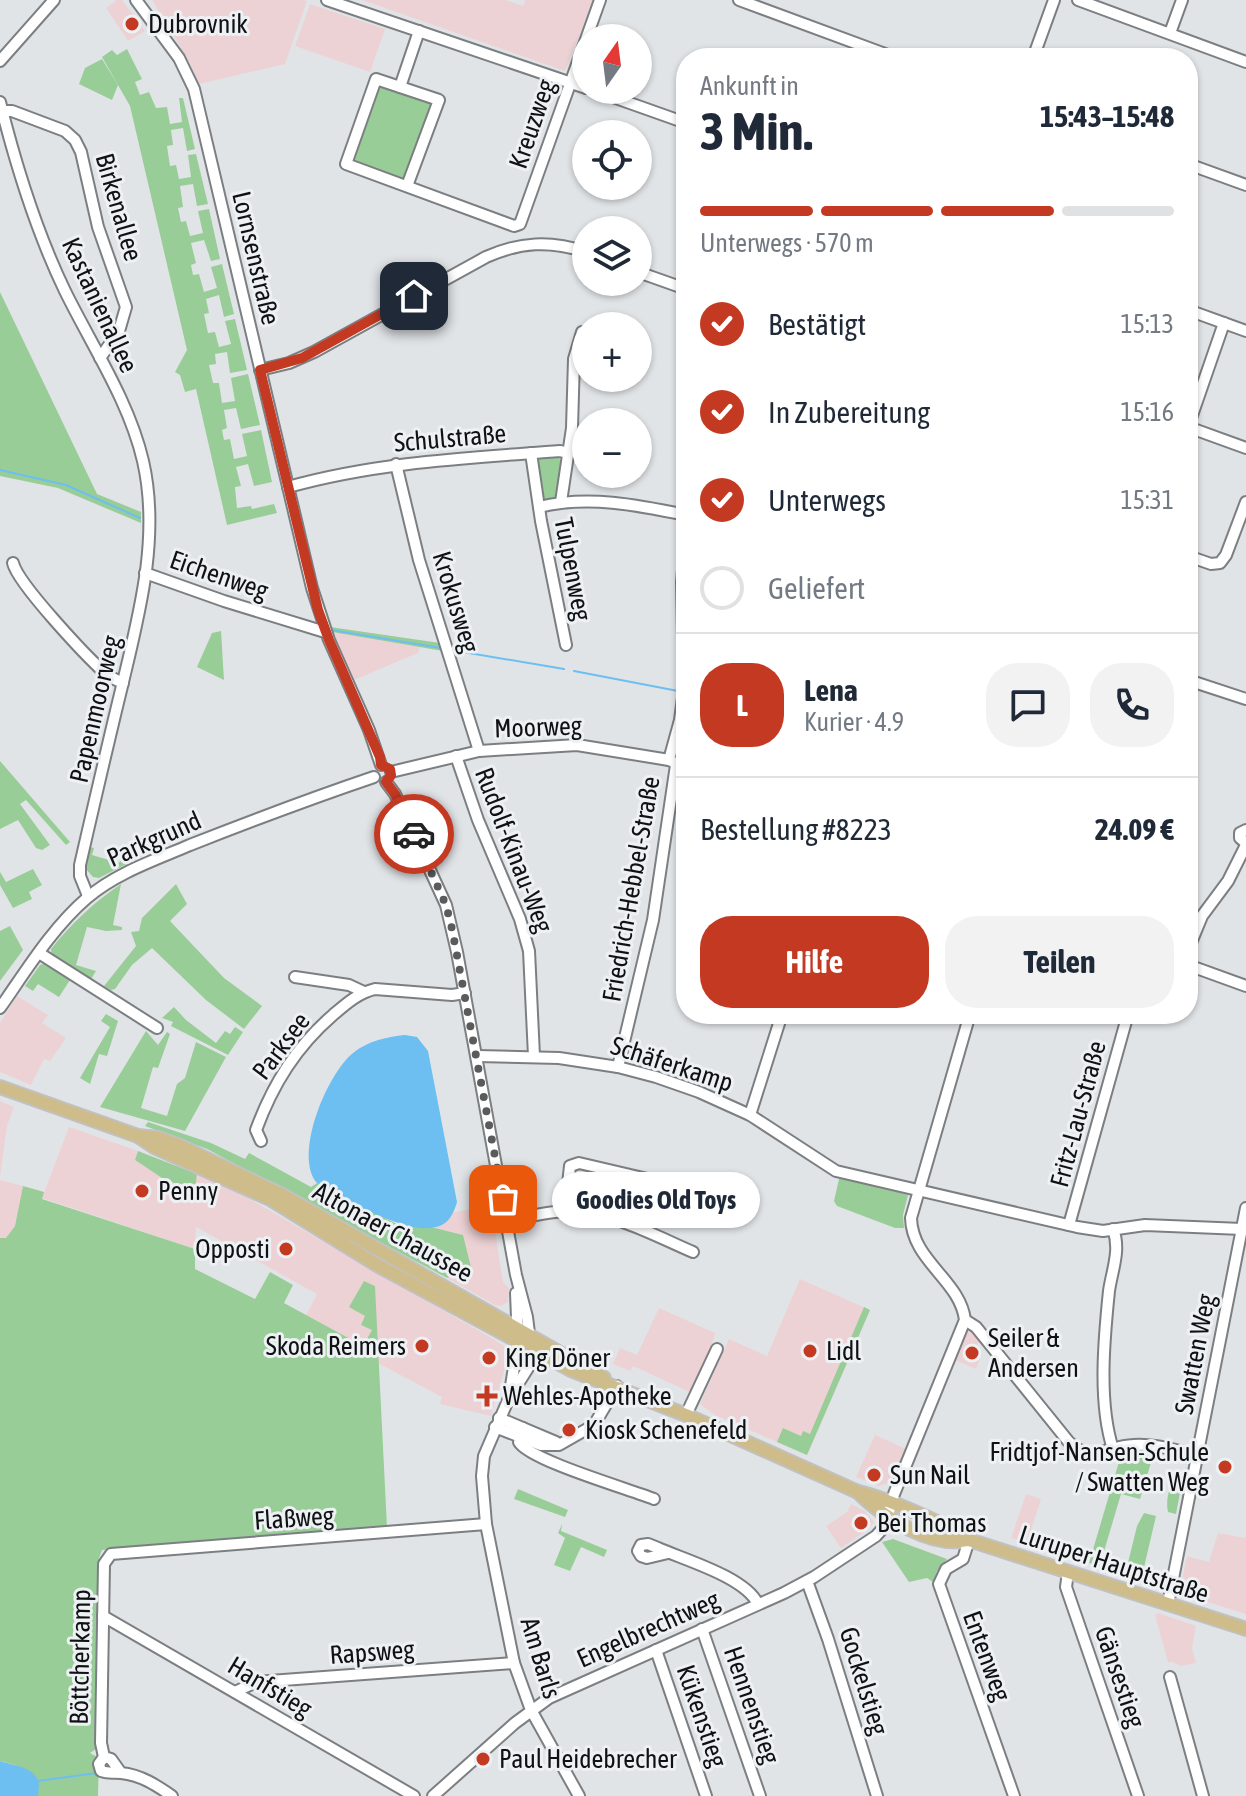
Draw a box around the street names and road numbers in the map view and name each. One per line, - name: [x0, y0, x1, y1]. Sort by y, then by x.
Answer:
- street label: Kreuzweg: [503, 75, 561, 173]
- street label: Birkenallee: [89, 150, 149, 264]
- street label: Lornsenstraße: [226, 188, 286, 328]
- street label: Kastanienallee: [56, 233, 144, 377]
- street label: Schulstraße: [393, 418, 507, 458]
- street label: Tulpenweg: [548, 515, 598, 624]
- street label: Eichenweg: [166, 544, 273, 606]
- street label: Krokusweg: [426, 548, 486, 657]
- street label: Papenmoorweg: [63, 632, 127, 786]
- street label: Moorweg: [494, 710, 583, 744]
- street label: Rudolf-Kinau-Weg: [469, 763, 560, 937]
- street label: Friedrich-Hebbel-Straße: [596, 774, 666, 1004]
- street label: Parkgrund: [102, 805, 206, 873]
- street label: Parksee: [246, 1007, 316, 1085]
- street label: Schäferkamp: [607, 1030, 737, 1098]
- street label: Fritz-Lau-Straße: [1044, 1038, 1112, 1190]
- street label: Altonaer Chaussee: [308, 1176, 478, 1288]
- street label: Swatten Weg: [1169, 1291, 1221, 1417]
- street label: Flaßweg: [253, 1500, 336, 1536]
- street label: Luruper Hauptstraße: [1015, 1519, 1213, 1609]
- street label: Engelbrechtweg: [572, 1584, 725, 1674]
- street label: Böttcherkamp: [64, 1589, 96, 1725]
- street label: Entenweg: [957, 1607, 1017, 1706]
- street label: Am Barls: [514, 1614, 568, 1702]
- street label: Gänsestieg: [1089, 1622, 1152, 1732]
- street label: Gockelstieg: [833, 1624, 895, 1739]
- street label: Rapsweg: [329, 1634, 416, 1670]
- street label: Hennenstieg: [718, 1642, 786, 1768]
- street label: Hanfstieg: [223, 1650, 318, 1724]
- street label: Kükenstieg: [671, 1661, 734, 1772]

